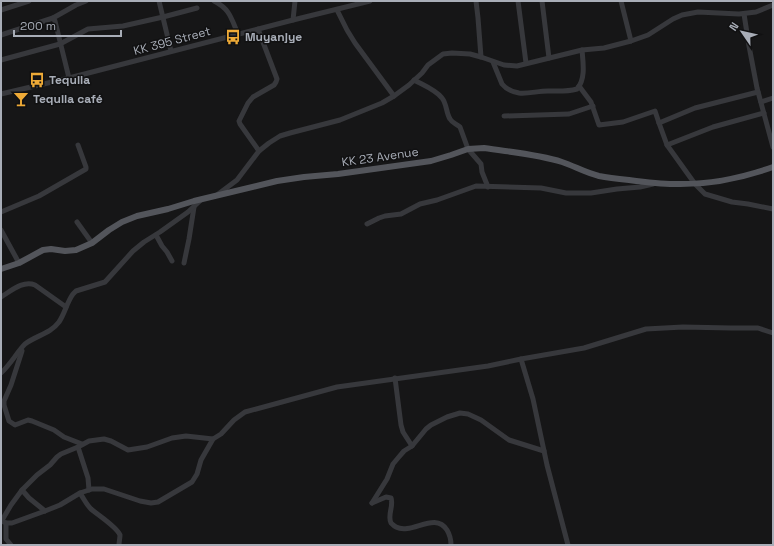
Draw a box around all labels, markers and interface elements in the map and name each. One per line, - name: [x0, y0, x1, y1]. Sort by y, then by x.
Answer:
- scale bar: [14, 12, 121, 38]
- north arrow: [722, 12, 762, 52]
- text: 200 m: [20, 18, 56, 34]
- text: N: [726, 19, 742, 33]
- street label: KK 395 Street: [132, 23, 212, 59]
- bus stop icon: Muyanjye: [224, 28, 242, 46]
- place label: Muyanjye: [245, 29, 302, 45]
- bus stop icon: Tequila: [28, 71, 46, 89]
- place label: Tequila: [49, 72, 90, 88]
- bar icon: Tequila café: [12, 90, 30, 108]
- place label: Tequila café: [33, 91, 103, 107]
- street label: KK 23 Avenue: [341, 144, 419, 170]

